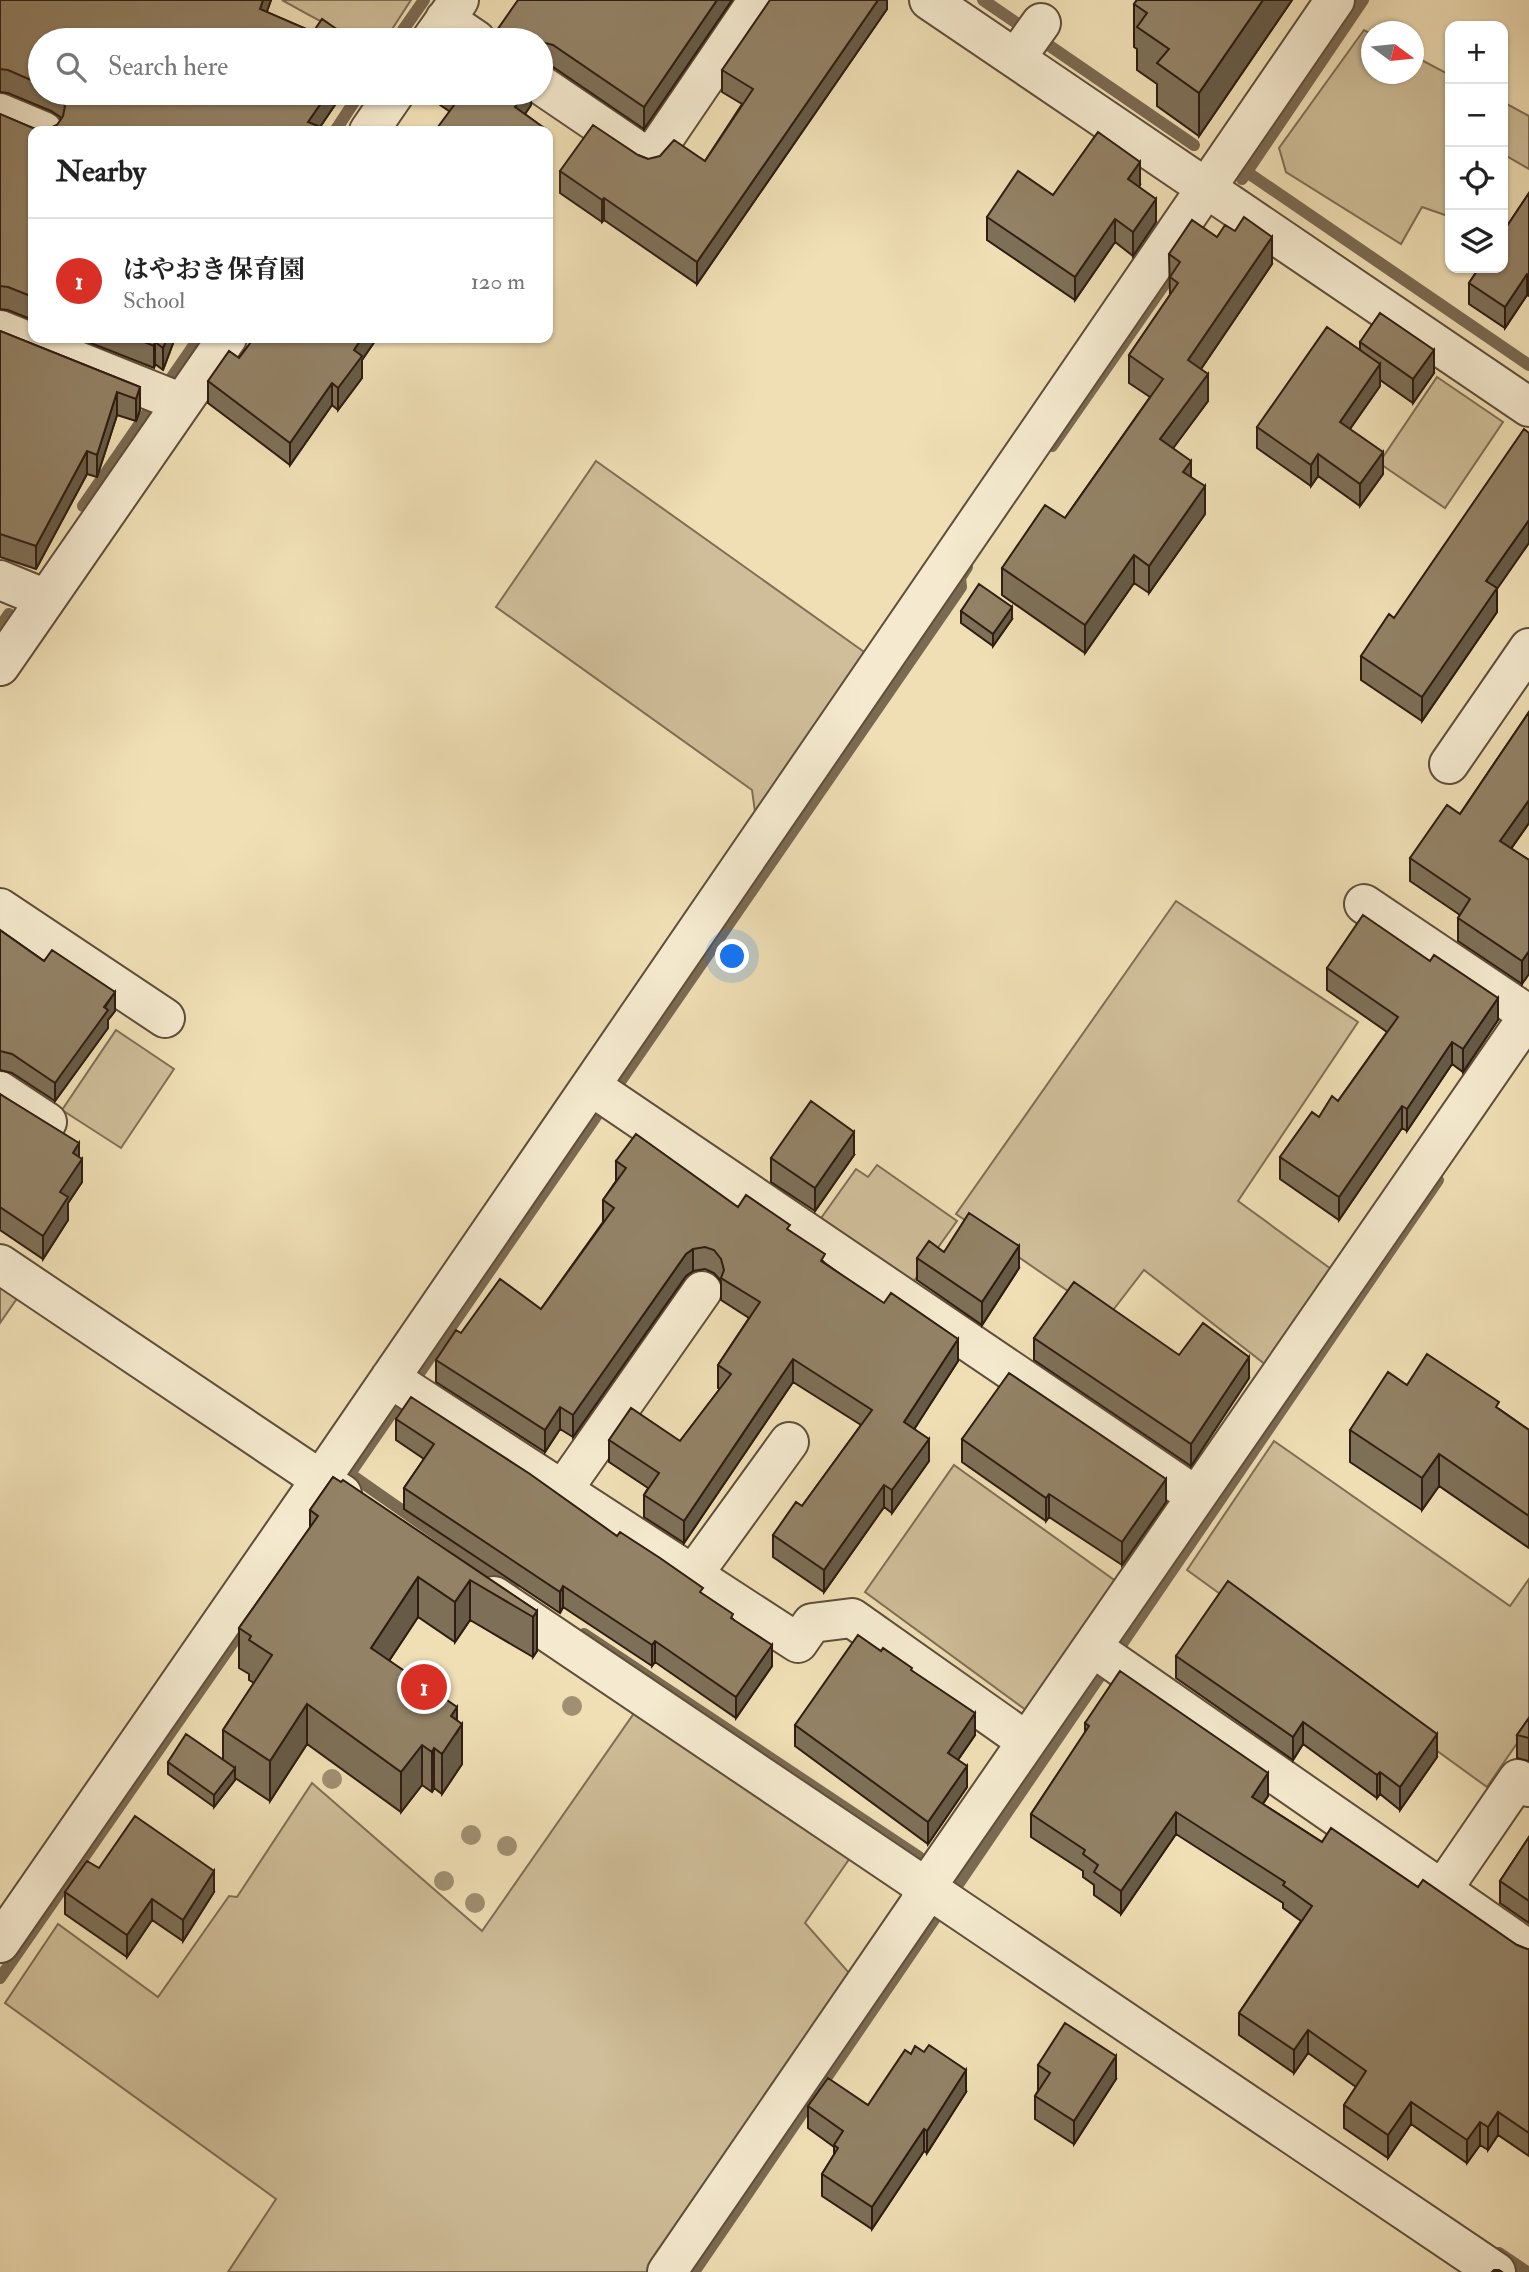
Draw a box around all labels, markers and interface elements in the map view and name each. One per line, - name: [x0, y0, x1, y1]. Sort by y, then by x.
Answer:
- north arrow: [1361, 21, 1424, 84]
- map controls: [1445, 21, 1508, 273]
- button: +: [1445, 21, 1508, 84]
- search box: [28, 28, 553, 105]
- icon: search: [52, 48, 90, 86]
- text: Search here: [108, 51, 228, 83]
- button: −: [1445, 84, 1508, 147]
- button: locate: [1445, 147, 1508, 210]
- text: Nearby: [56, 153, 146, 190]
- button: layers: [1445, 210, 1508, 273]
- text: はやおき保育園: [123, 254, 305, 286]
- text: 1: [75, 267, 83, 296]
- text: 120 m: [471, 267, 525, 296]
- text: School: [123, 286, 185, 315]
- your location: [715, 939, 749, 973]
- pin: 1: [401, 1661, 447, 1713]

